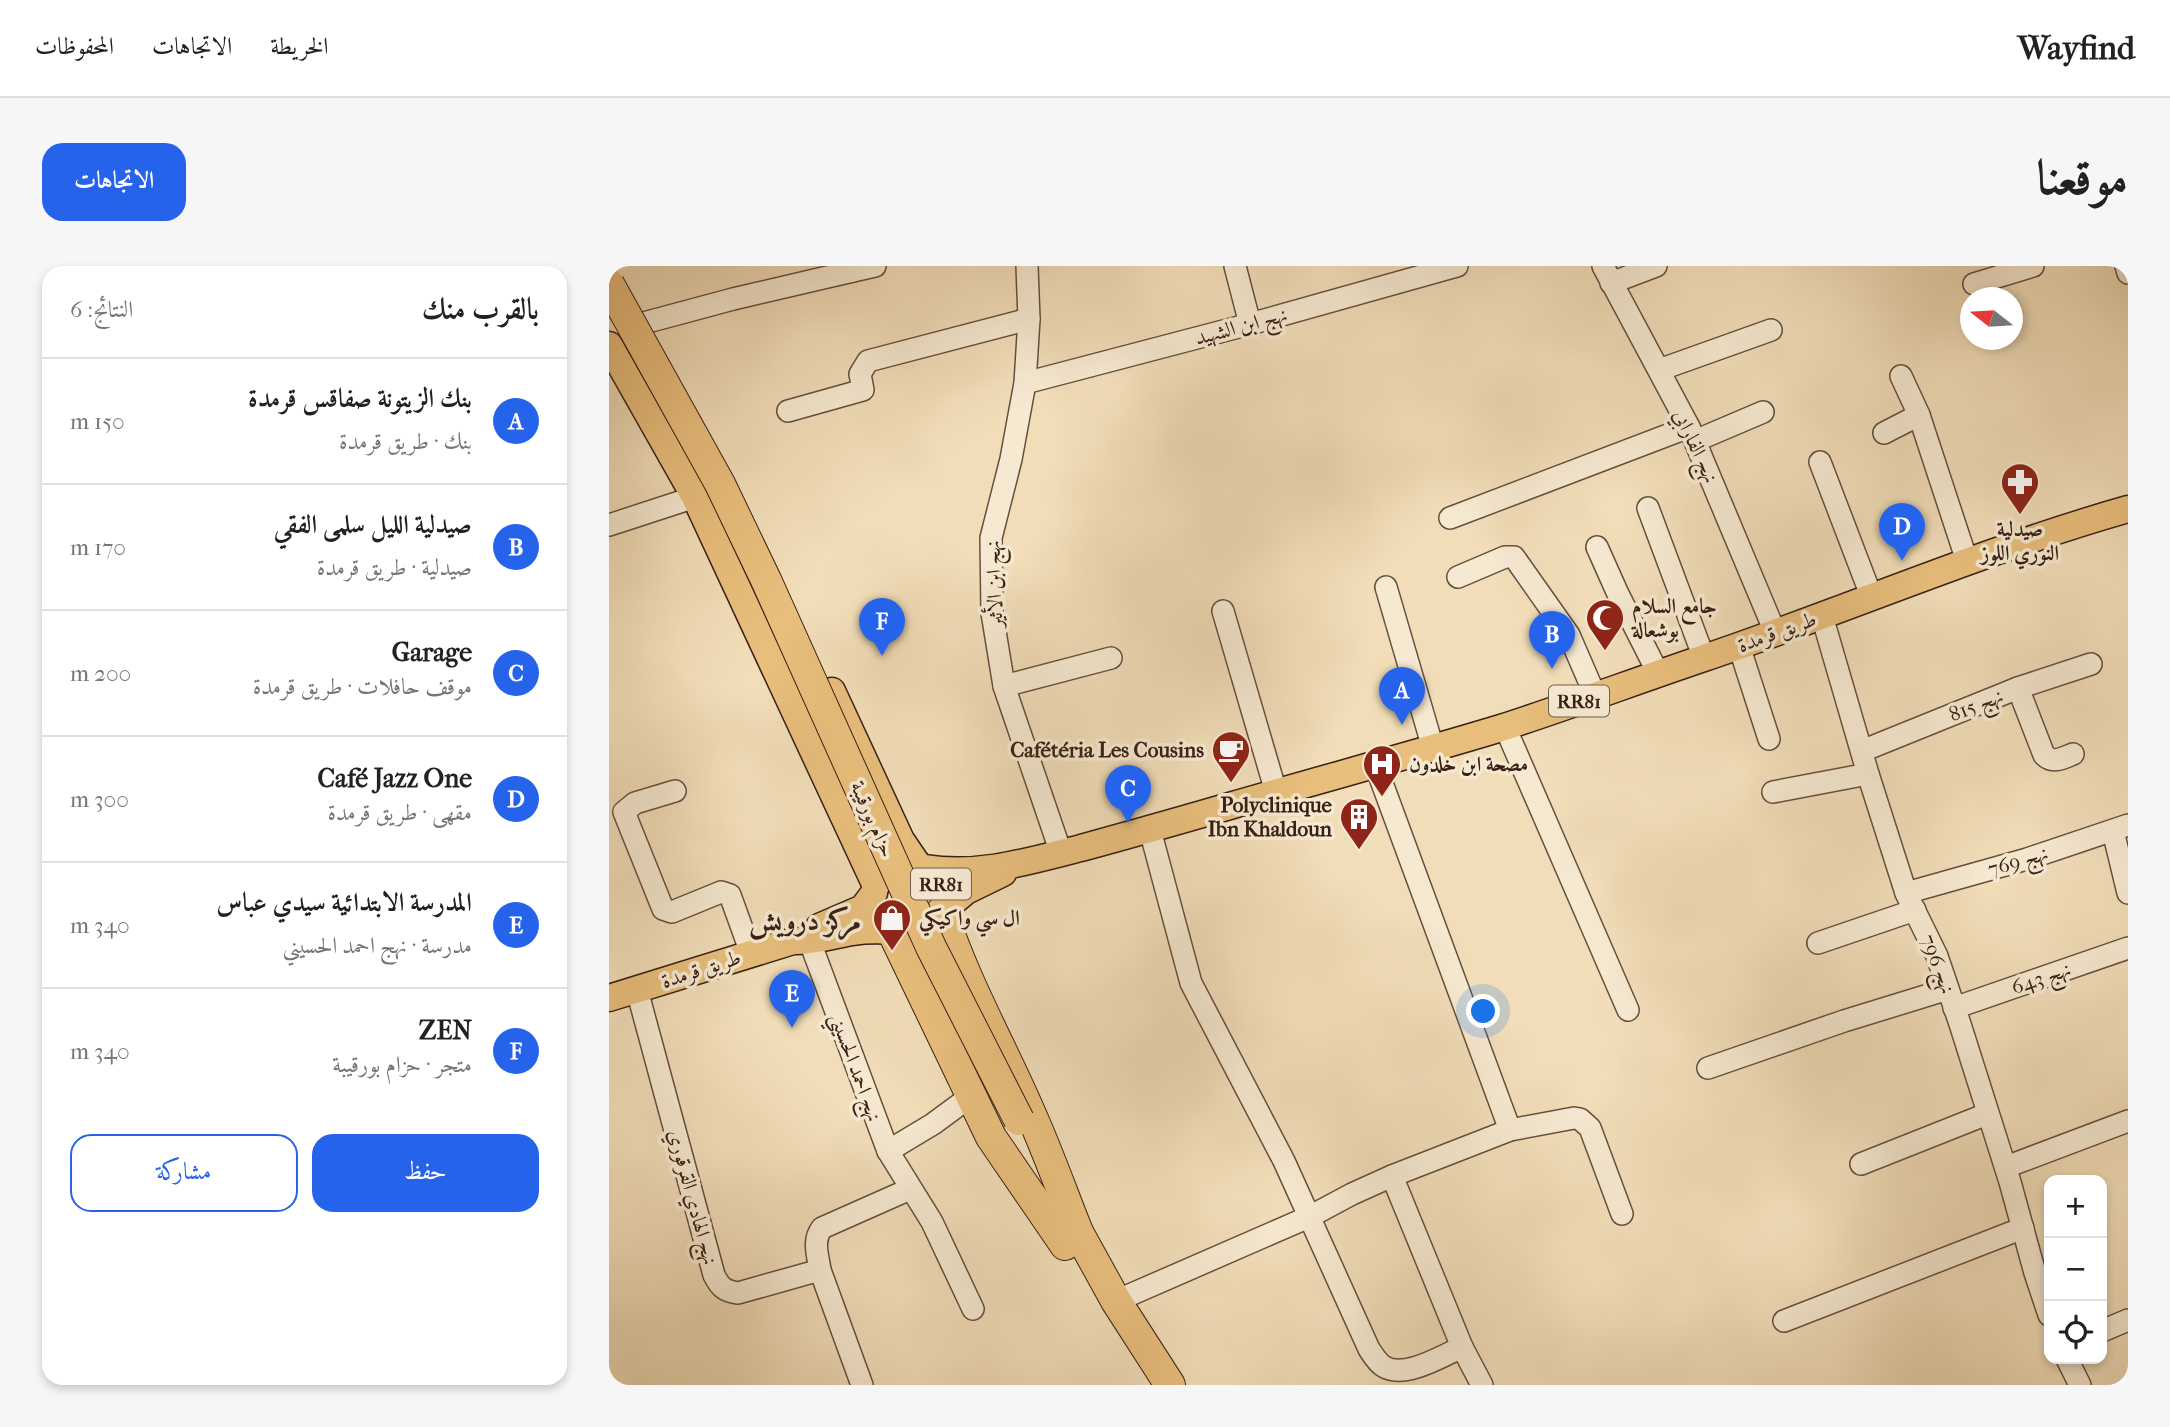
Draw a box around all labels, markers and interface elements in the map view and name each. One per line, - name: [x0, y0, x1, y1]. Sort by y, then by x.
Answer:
- text: Wayfind: [2017, 29, 2135, 68]
- text: المحفوظات: [35, 32, 114, 60]
- text: الاتجاهات: [152, 32, 232, 60]
- text: الخريطة: [270, 32, 329, 60]
- button: الاتجاهات: [42, 143, 186, 221]
- text: موقعنا: [2036, 149, 2128, 207]
- north arrow: [1960, 287, 2023, 350]
- text: بالقرب منك: [422, 292, 539, 327]
- text: النتائج: 6: [70, 296, 133, 323]
- street label: نهج ابن الشهيد: [1192, 302, 1292, 357]
- text: بنك الزيتونة صفاقس قرمدة: [248, 383, 472, 414]
- street label: نهج الفارابي: [1662, 405, 1723, 490]
- text: 150 m: [70, 408, 125, 435]
- text: A: [509, 408, 523, 435]
- text: بنك · طريق قرمدة: [339, 428, 472, 455]
- pharmacy icon: صيدلية النوري اللوز: [1999, 461, 2041, 516]
- pin: D: [1879, 503, 1925, 561]
- text: صيدلية الليل سلمى الفقي: [274, 509, 472, 540]
- place label: صيدلية النوري اللوز: [1979, 517, 2059, 570]
- text: 170 m: [70, 534, 126, 561]
- text: B: [509, 534, 523, 561]
- street label: نهج ابن الأثير: [977, 540, 1015, 630]
- text: صيدلية · طريق قرمدة: [317, 554, 472, 581]
- place label: جامع السلام بوشعالة: [1630, 594, 1717, 643]
- mosque icon: جامع السلام بوشعالة: [1584, 597, 1626, 652]
- pin: F: [859, 598, 905, 656]
- street label: طريق قرمدة: [1734, 607, 1820, 658]
- pin: B: [1529, 611, 1575, 669]
- text: Garage: [392, 637, 472, 668]
- text: 200 m: [70, 660, 131, 687]
- text: C: [508, 660, 524, 687]
- pin: A: [1379, 667, 1425, 725]
- text: موقف حافلات · طريق قرمدة: [253, 673, 472, 700]
- street label: نهج 815: [1945, 683, 2009, 733]
- road number: RR81: [1549, 686, 1609, 716]
- cafe icon: Cafétéria Les Cousins: [1210, 729, 1252, 784]
- place label: Cafétéria Les Cousins: [1010, 738, 1204, 762]
- hospital icon: مصحة ابن خلدون: [1361, 743, 1403, 798]
- place label: مصحة ابن خلدون: [1409, 752, 1528, 777]
- text: Café Jazz One: [318, 763, 472, 794]
- pin: C: [1105, 765, 1151, 823]
- street label: حزام بورقيبة: [840, 777, 900, 863]
- text: 300 m: [70, 786, 129, 813]
- text: D: [507, 786, 525, 813]
- place label: Polyclinique Ibn Khaldoun: [1208, 793, 1333, 841]
- building icon: Polyclinique Ibn Khaldoun: [1338, 796, 1380, 851]
- text: مقهى · طريق قرمدة: [327, 799, 472, 826]
- street label: نهج 769: [1985, 841, 2053, 888]
- road number: RR81: [911, 869, 971, 900]
- text: المدرسة الابتدائية سيدي عباس: [216, 887, 472, 918]
- shop icon: ال سي واكيكي: [871, 897, 913, 952]
- district label: مركز درويش: [749, 904, 861, 941]
- place label: ال سي واكيكي: [919, 906, 1020, 938]
- text: 340 m: [70, 912, 130, 939]
- text: E: [509, 912, 523, 939]
- street label: نهج 796: [1909, 931, 1960, 1000]
- text: مدرسة · نهج احمد الحسيني: [282, 932, 472, 959]
- street label: طريق قرمدة: [658, 945, 744, 994]
- street label: نهج 643: [2008, 957, 2076, 1006]
- pin: E: [769, 970, 815, 1028]
- your location: [1466, 994, 1500, 1028]
- street label: نهج احمد الحسيني: [818, 1010, 887, 1127]
- text: ZEN: [419, 1015, 472, 1046]
- text: 340 m: [70, 1038, 130, 1065]
- text: F: [510, 1038, 522, 1065]
- text: متجر · حزام بورقيبة: [332, 1051, 472, 1078]
- street label: نهج الهادي القرقوري: [657, 1127, 723, 1269]
- button: مشاركة: [70, 1134, 298, 1212]
- button: حفظ: [312, 1134, 539, 1212]
- map controls: [2044, 1175, 2107, 1364]
- button: +: [2044, 1175, 2107, 1238]
- button: −: [2044, 1238, 2107, 1301]
- button: locate: [2044, 1301, 2107, 1364]

